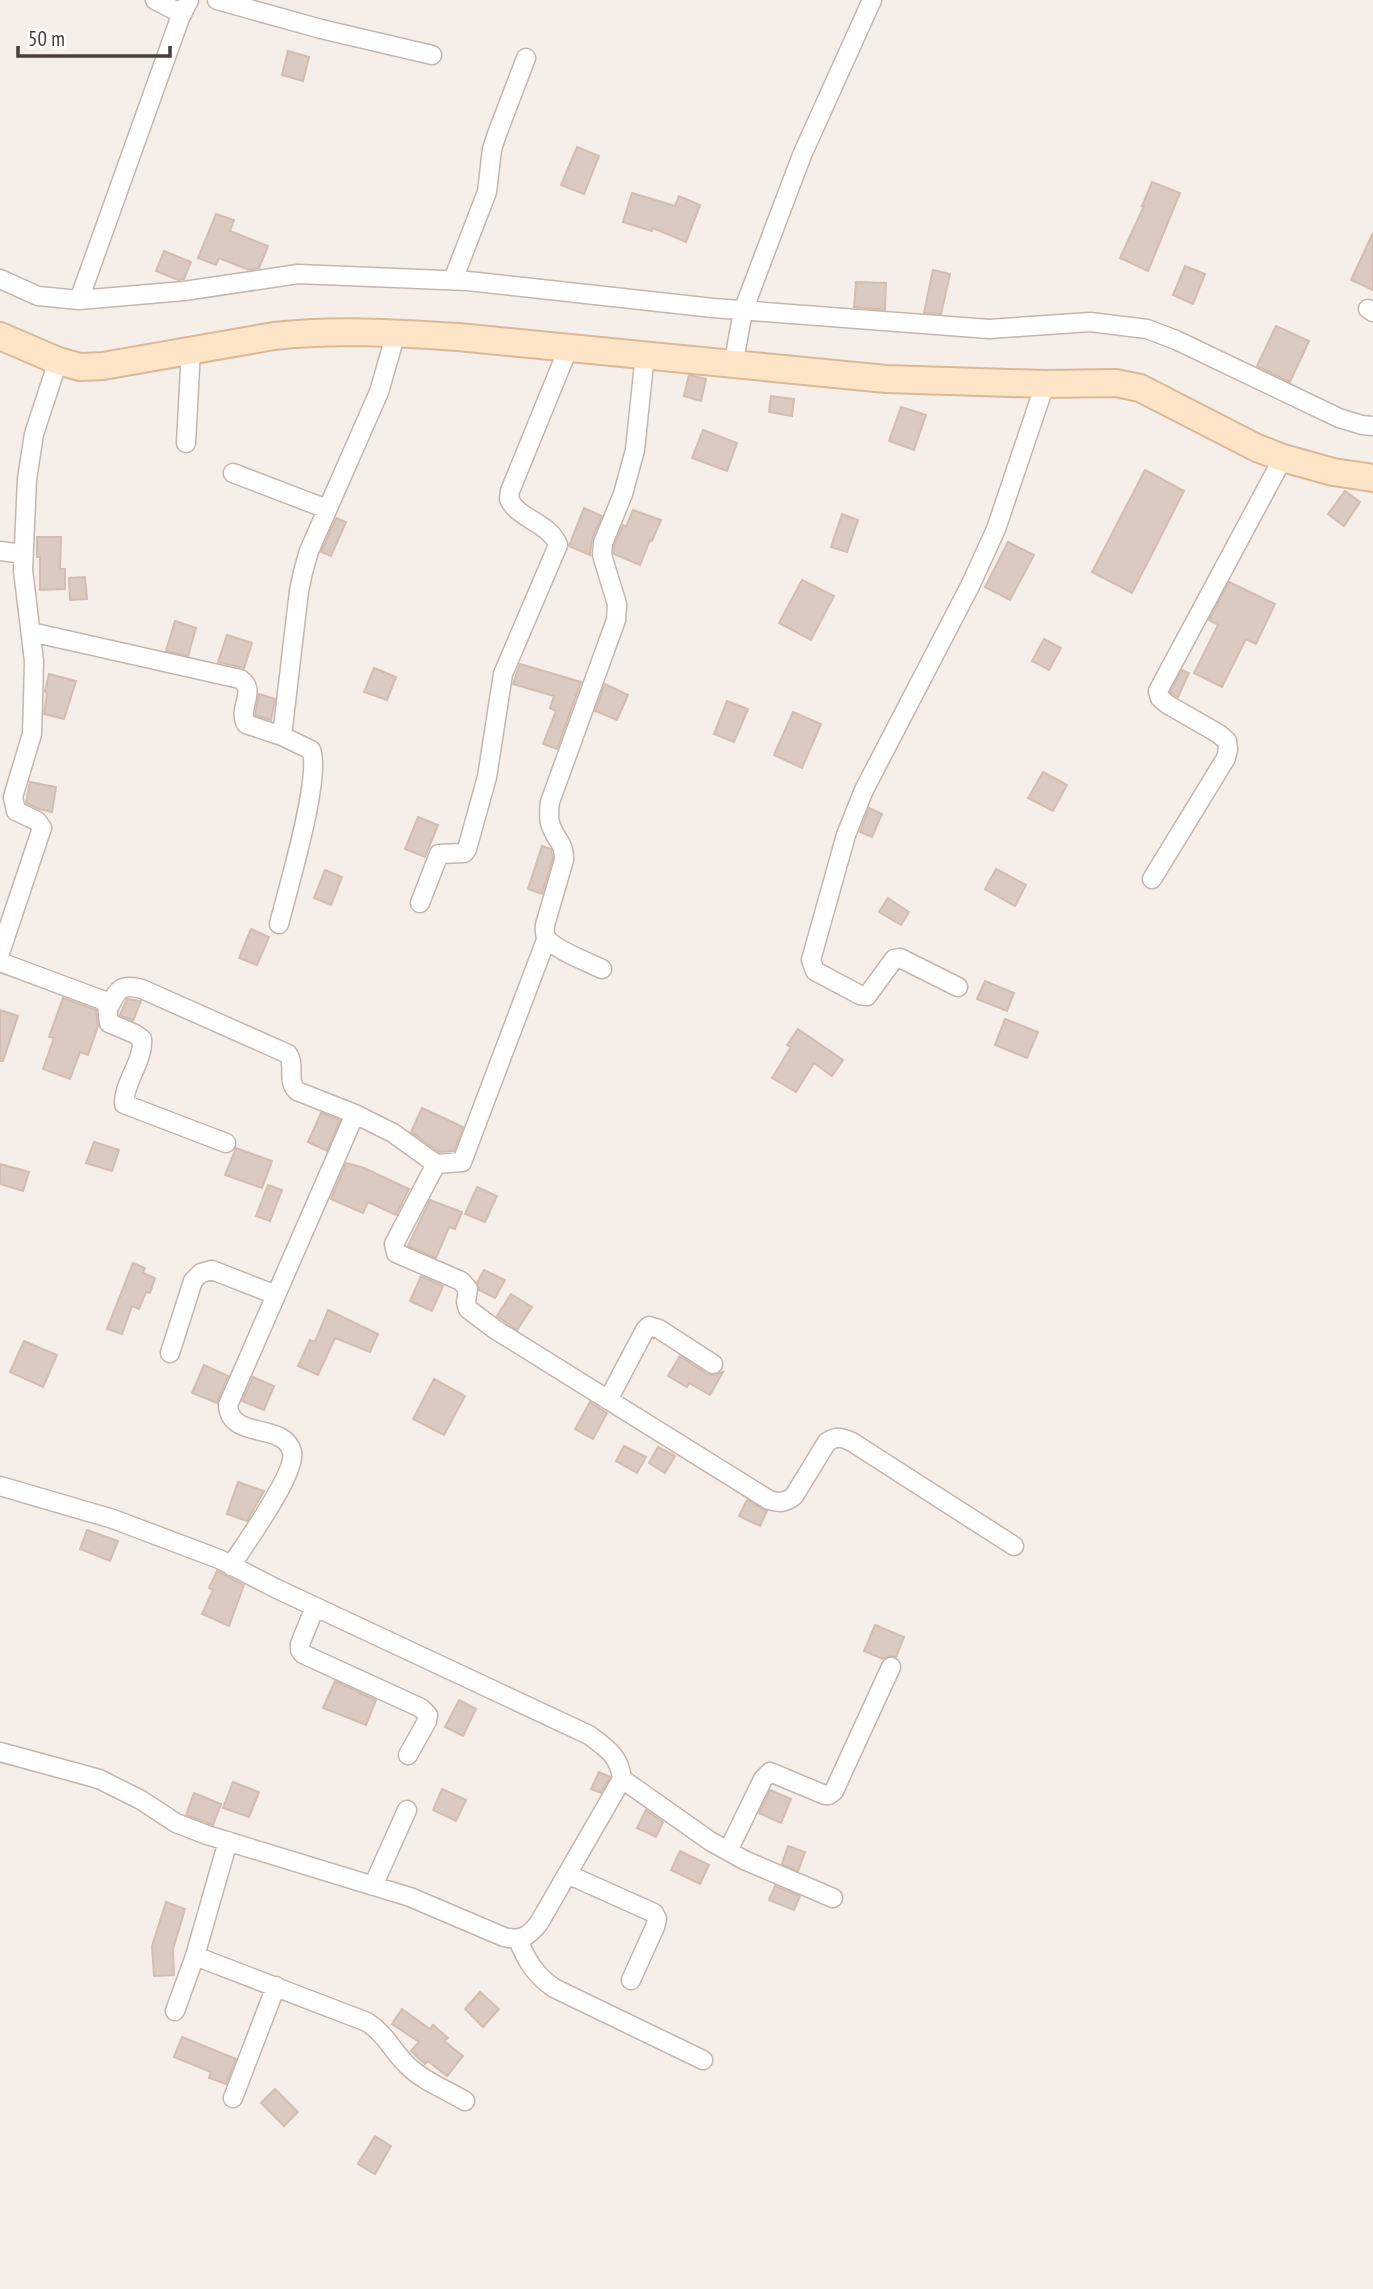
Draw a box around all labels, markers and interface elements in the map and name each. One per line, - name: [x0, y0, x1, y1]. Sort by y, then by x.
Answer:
- scale bar: [18, 14, 170, 58]
- text: 50 m: [28, 25, 65, 52]

